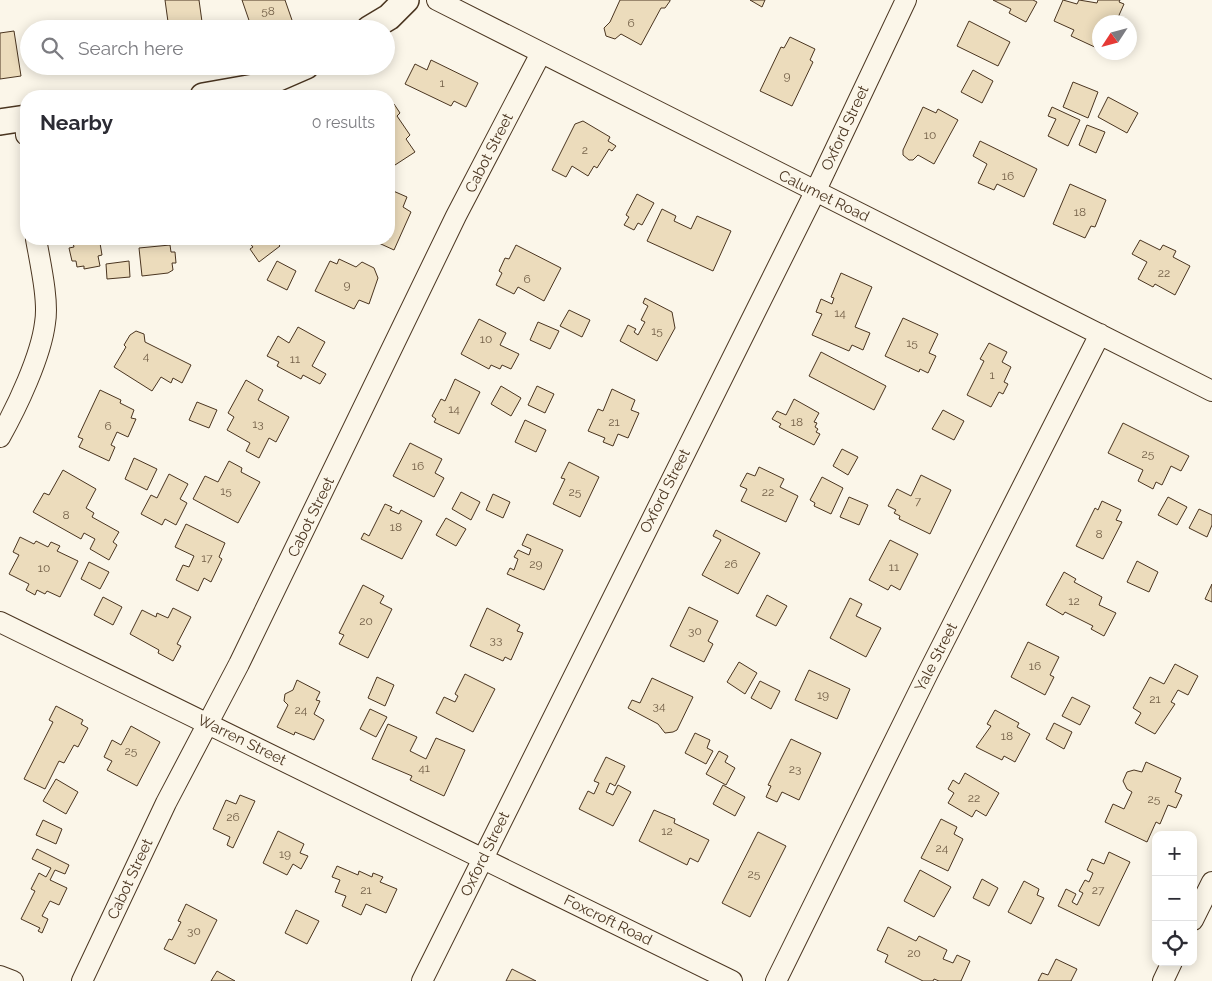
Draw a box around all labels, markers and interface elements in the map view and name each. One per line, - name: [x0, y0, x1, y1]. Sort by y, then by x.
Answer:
- house number: 58: [261, 4, 275, 18]
- north arrow: [1092, 15, 1137, 60]
- house number: 6: [627, 16, 635, 30]
- search box: [20, 20, 395, 75]
- icon: search: [38, 34, 66, 62]
- text: Search here: [78, 37, 184, 59]
- house number: 9: [783, 69, 791, 83]
- house number: 1: [439, 76, 445, 90]
- street label: Oxford Street: [817, 82, 873, 174]
- text: Nearby: [40, 110, 113, 135]
- street label: Cabot Street: [461, 110, 517, 196]
- text: 0 results: [312, 113, 375, 132]
- house number: 10: [924, 128, 936, 142]
- house number: 2: [582, 143, 588, 157]
- street label: Calumet Road: [776, 166, 872, 226]
- house number: 16: [1002, 169, 1014, 183]
- house number: 18: [1074, 205, 1086, 219]
- house number: 22: [1158, 266, 1170, 280]
- house number: 6: [523, 272, 531, 286]
- house number: 9: [343, 278, 351, 292]
- house number: 14: [834, 306, 846, 320]
- house number: 15: [651, 324, 663, 338]
- house number: 10: [480, 332, 492, 346]
- house number: 15: [906, 336, 918, 350]
- house number: 4: [143, 349, 150, 363]
- house number: 11: [290, 352, 300, 366]
- house number: 1: [989, 368, 995, 382]
- house number: 14: [448, 402, 460, 416]
- house number: 21: [608, 415, 620, 429]
- house number: 18: [791, 415, 803, 429]
- house number: 13: [252, 417, 264, 431]
- house number: 6: [104, 419, 112, 433]
- street label: Oxford Street: [636, 446, 694, 536]
- house number: 25: [1142, 447, 1155, 461]
- house number: 16: [412, 459, 424, 473]
- street label: Cabot Street: [284, 474, 338, 560]
- house number: 15: [220, 484, 232, 498]
- house number: 25: [569, 485, 582, 499]
- house number: 22: [762, 485, 774, 499]
- house number: 7: [915, 494, 922, 508]
- house number: 8: [62, 508, 70, 522]
- house number: 18: [390, 520, 402, 534]
- house number: 8: [1095, 527, 1103, 541]
- house number: 17: [201, 551, 213, 565]
- house number: 29: [529, 557, 543, 571]
- house number: 26: [724, 557, 738, 571]
- house number: 11: [889, 560, 899, 574]
- house number: 10: [38, 561, 50, 575]
- house number: 12: [1068, 594, 1080, 608]
- house number: 20: [359, 614, 373, 628]
- street label: Yale Street: [911, 620, 961, 694]
- house number: 30: [688, 624, 702, 638]
- house number: 33: [490, 633, 502, 647]
- house number: 16: [1029, 659, 1041, 673]
- house number: 19: [817, 688, 829, 702]
- house number: 21: [1149, 692, 1161, 706]
- house number: 34: [653, 699, 666, 713]
- house number: 24: [295, 703, 308, 717]
- street label: Warren Street: [195, 711, 289, 769]
- house number: 18: [1001, 729, 1013, 743]
- house number: 25: [125, 744, 138, 758]
- house number: 41: [418, 761, 430, 775]
- house number: 23: [789, 762, 801, 776]
- house number: 22: [968, 791, 980, 805]
- house number: 25: [1148, 792, 1161, 806]
- street label: Oxford Street: [457, 809, 513, 899]
- house number: 26: [226, 810, 240, 824]
- house number: 12: [661, 824, 673, 838]
- map controls: [1152, 831, 1197, 966]
- button: +: [1152, 831, 1197, 876]
- street label: Cabot Street: [103, 836, 157, 922]
- house number: 24: [936, 841, 949, 855]
- house number: 19: [279, 847, 291, 861]
- house number: 25: [748, 867, 761, 881]
- button: −: [1152, 876, 1197, 921]
- house number: 21: [360, 883, 372, 897]
- house number: 27: [1092, 883, 1105, 897]
- street label: Foxcroft Road: [561, 891, 655, 949]
- button: locate: [1152, 921, 1197, 966]
- house number: 30: [187, 924, 201, 938]
- house number: 20: [907, 946, 921, 960]

